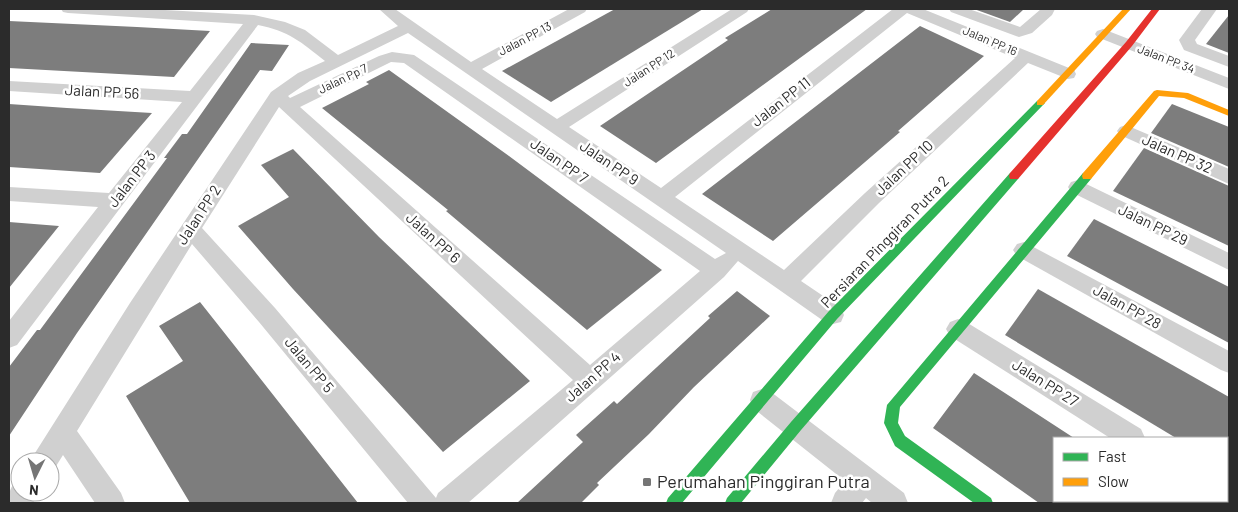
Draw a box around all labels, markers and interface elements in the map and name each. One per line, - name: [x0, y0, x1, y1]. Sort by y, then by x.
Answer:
- street label: Jalan PP 13: [496, 18, 553, 58]
- street label: Jalan PP 16: [961, 22, 1020, 58]
- street label: Jalan PP 34: [1136, 41, 1197, 75]
- street label: Jalan PP 12: [620, 45, 677, 89]
- street label: Jalan Pp 7: [316, 60, 370, 96]
- street label: Jalan PP 11: [747, 73, 813, 130]
- street label: Jalan PP 56: [64, 80, 140, 102]
- street label: Jalan PP 32: [1139, 130, 1215, 177]
- street label: Jalan PP 7: [527, 134, 592, 187]
- street label: Jalan PP 9: [577, 136, 642, 188]
- street label: Jalan PP 10: [870, 136, 936, 199]
- street label: Jalan PP 3: [103, 146, 159, 210]
- street label: Persiaran Pinggiran Putra 2: [817, 172, 952, 311]
- street label: Jalan PP 2: [172, 181, 224, 248]
- street label: Jalan PP 29: [1116, 200, 1191, 249]
- street label: Jalan PP 6: [403, 208, 465, 266]
- street label: Jalan PP 28: [1090, 280, 1165, 332]
- street label: Jalan PP 5: [281, 333, 338, 396]
- street label: Jalan PP 4: [561, 347, 624, 405]
- street label: Jalan PP 27: [1009, 355, 1082, 410]
- legend: [1053, 437, 1228, 502]
- text: Fast: [1098, 447, 1126, 465]
- north arrow: [10, 452, 60, 502]
- place label: Perumahan Pinggiran Putra: [657, 470, 870, 492]
- text: Slow: [1098, 472, 1129, 490]
- marker: Perumahan Pinggiran Putra: [641, 476, 653, 488]
- text: N: [28, 482, 39, 499]

